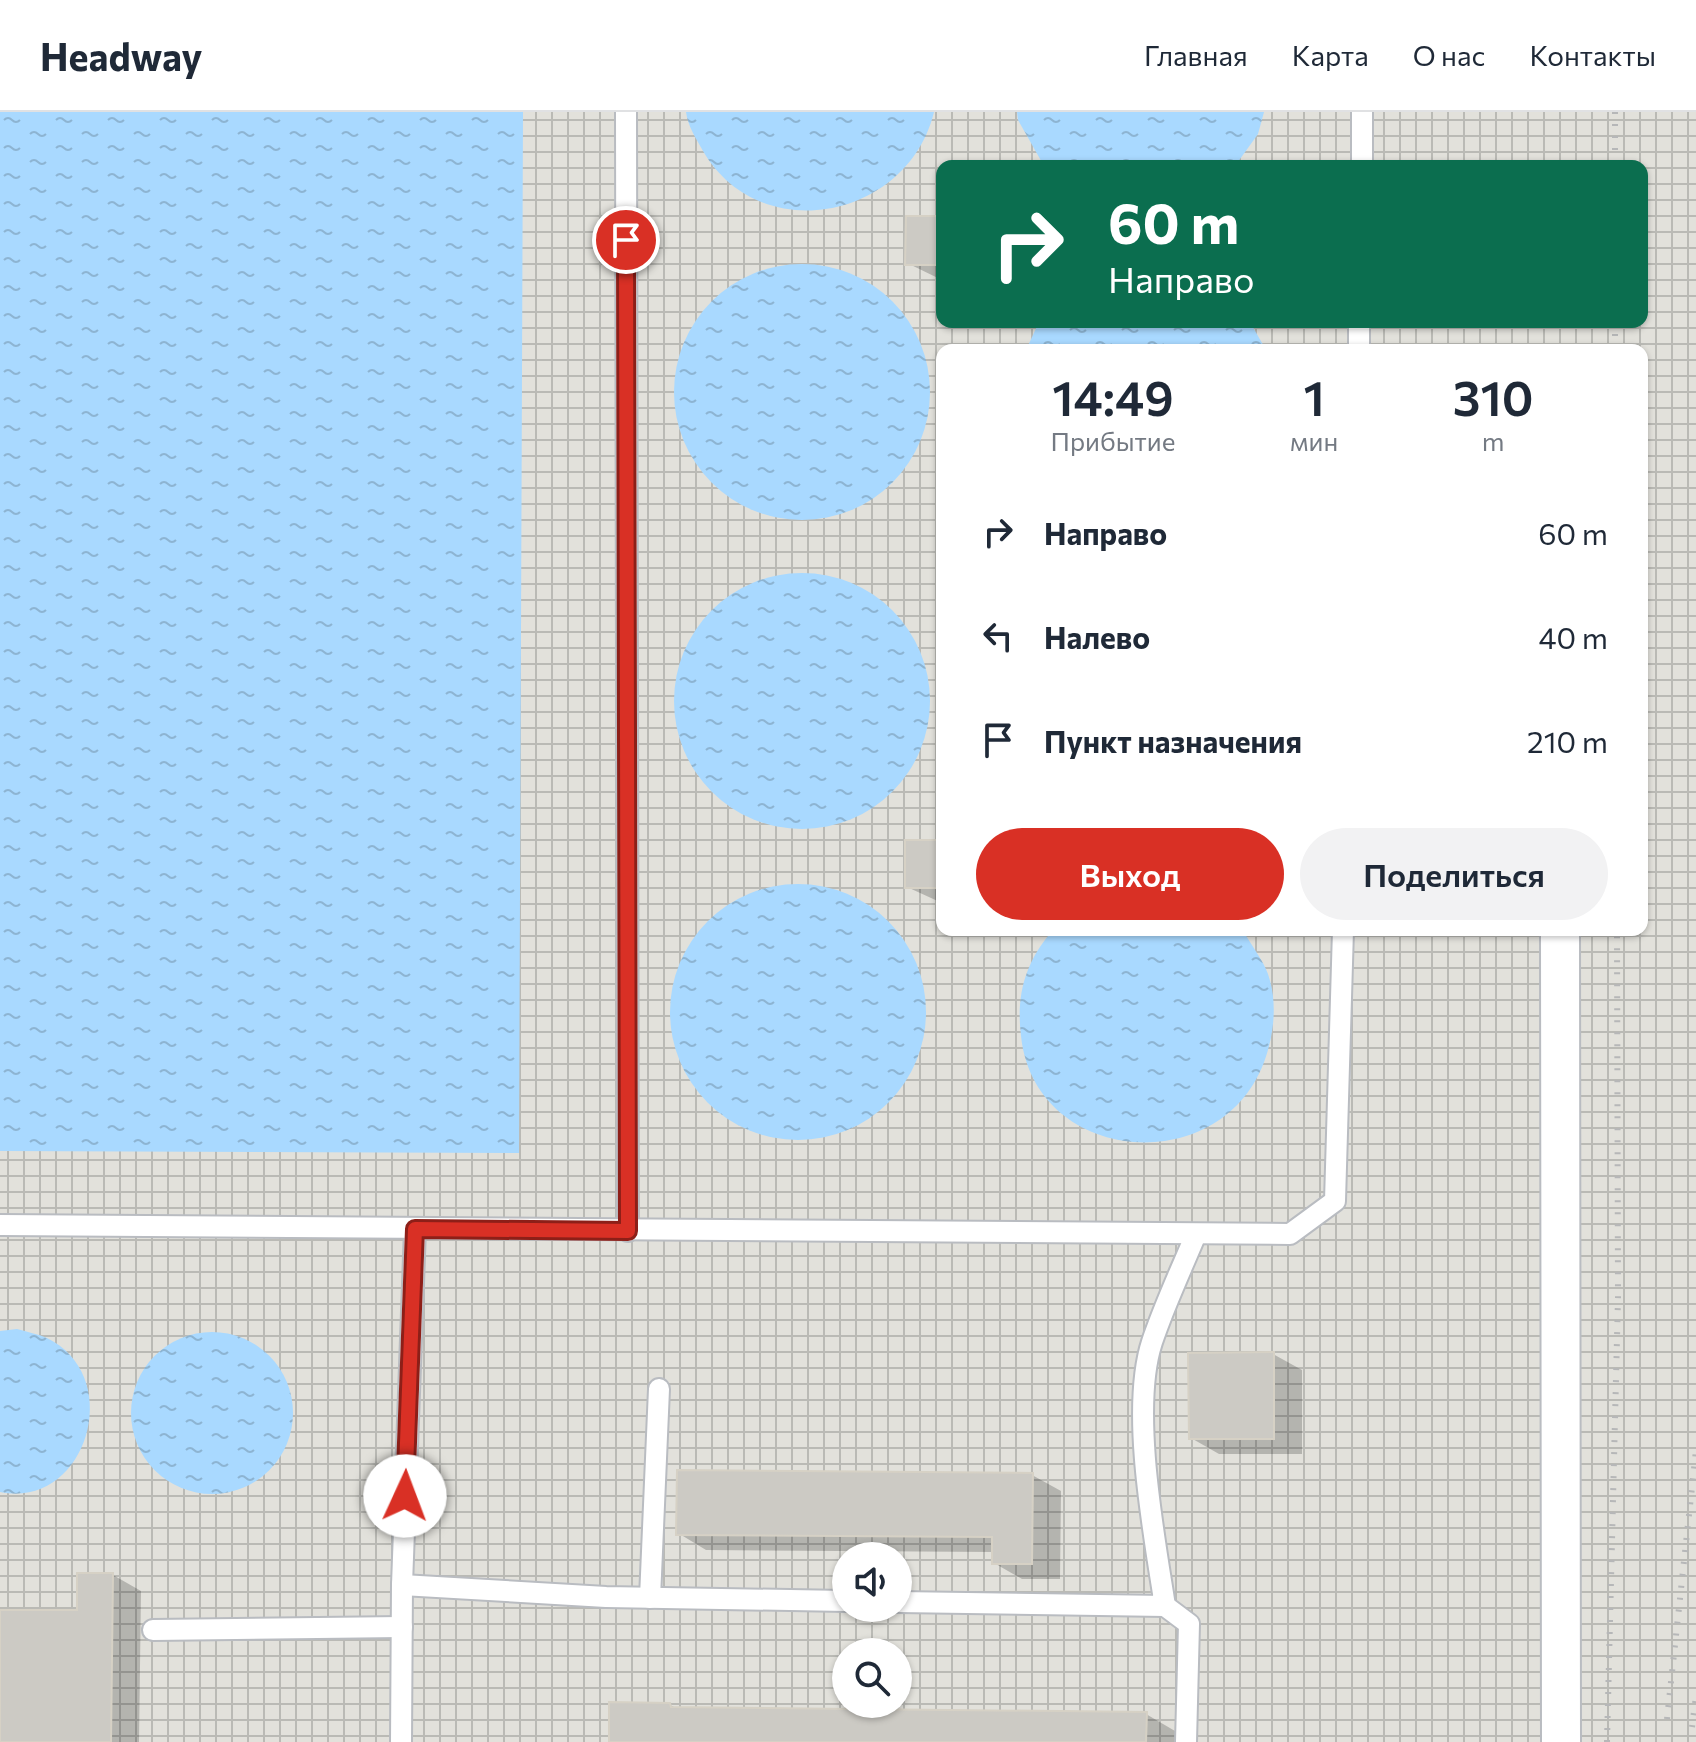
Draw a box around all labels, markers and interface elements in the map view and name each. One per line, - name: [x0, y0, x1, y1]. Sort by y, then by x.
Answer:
- text: Headway: [40, 32, 202, 79]
- text: Главная: [1144, 38, 1248, 72]
- text: Карта: [1292, 38, 1369, 72]
- text: О нас: [1413, 38, 1485, 72]
- text: Контакты: [1529, 38, 1656, 72]
- text: 60 m: [1108, 187, 1239, 256]
- icon: right: [976, 192, 1080, 296]
- pin: [592, 206, 660, 274]
- icon: arrive: [604, 218, 648, 262]
- text: Направо: [1108, 256, 1254, 300]
- text: 14:49: [1052, 367, 1174, 426]
- text: 1: [1303, 367, 1325, 426]
- text: 310: [1453, 367, 1533, 426]
- text: Прибытие: [1050, 425, 1175, 456]
- text: мин: [1290, 425, 1338, 456]
- text: m: [1482, 425, 1504, 456]
- icon: right: [976, 510, 1020, 554]
- text: Направо: [1044, 514, 1167, 551]
- text: 60 m: [1538, 514, 1608, 551]
- icon: left: [976, 614, 1020, 658]
- text: Налево: [1044, 618, 1150, 655]
- text: 40 m: [1539, 618, 1608, 655]
- icon: arrive: [976, 718, 1020, 762]
- text: Пункт назначения: [1044, 722, 1302, 759]
- text: 210 m: [1527, 722, 1608, 759]
- button: Выход: [976, 828, 1284, 920]
- button: Поделиться: [1300, 828, 1608, 920]
- position arrow: [363, 1454, 447, 1538]
- map controls: [832, 1542, 912, 1718]
- button: sound: [832, 1542, 912, 1622]
- button: search: [832, 1638, 912, 1718]

